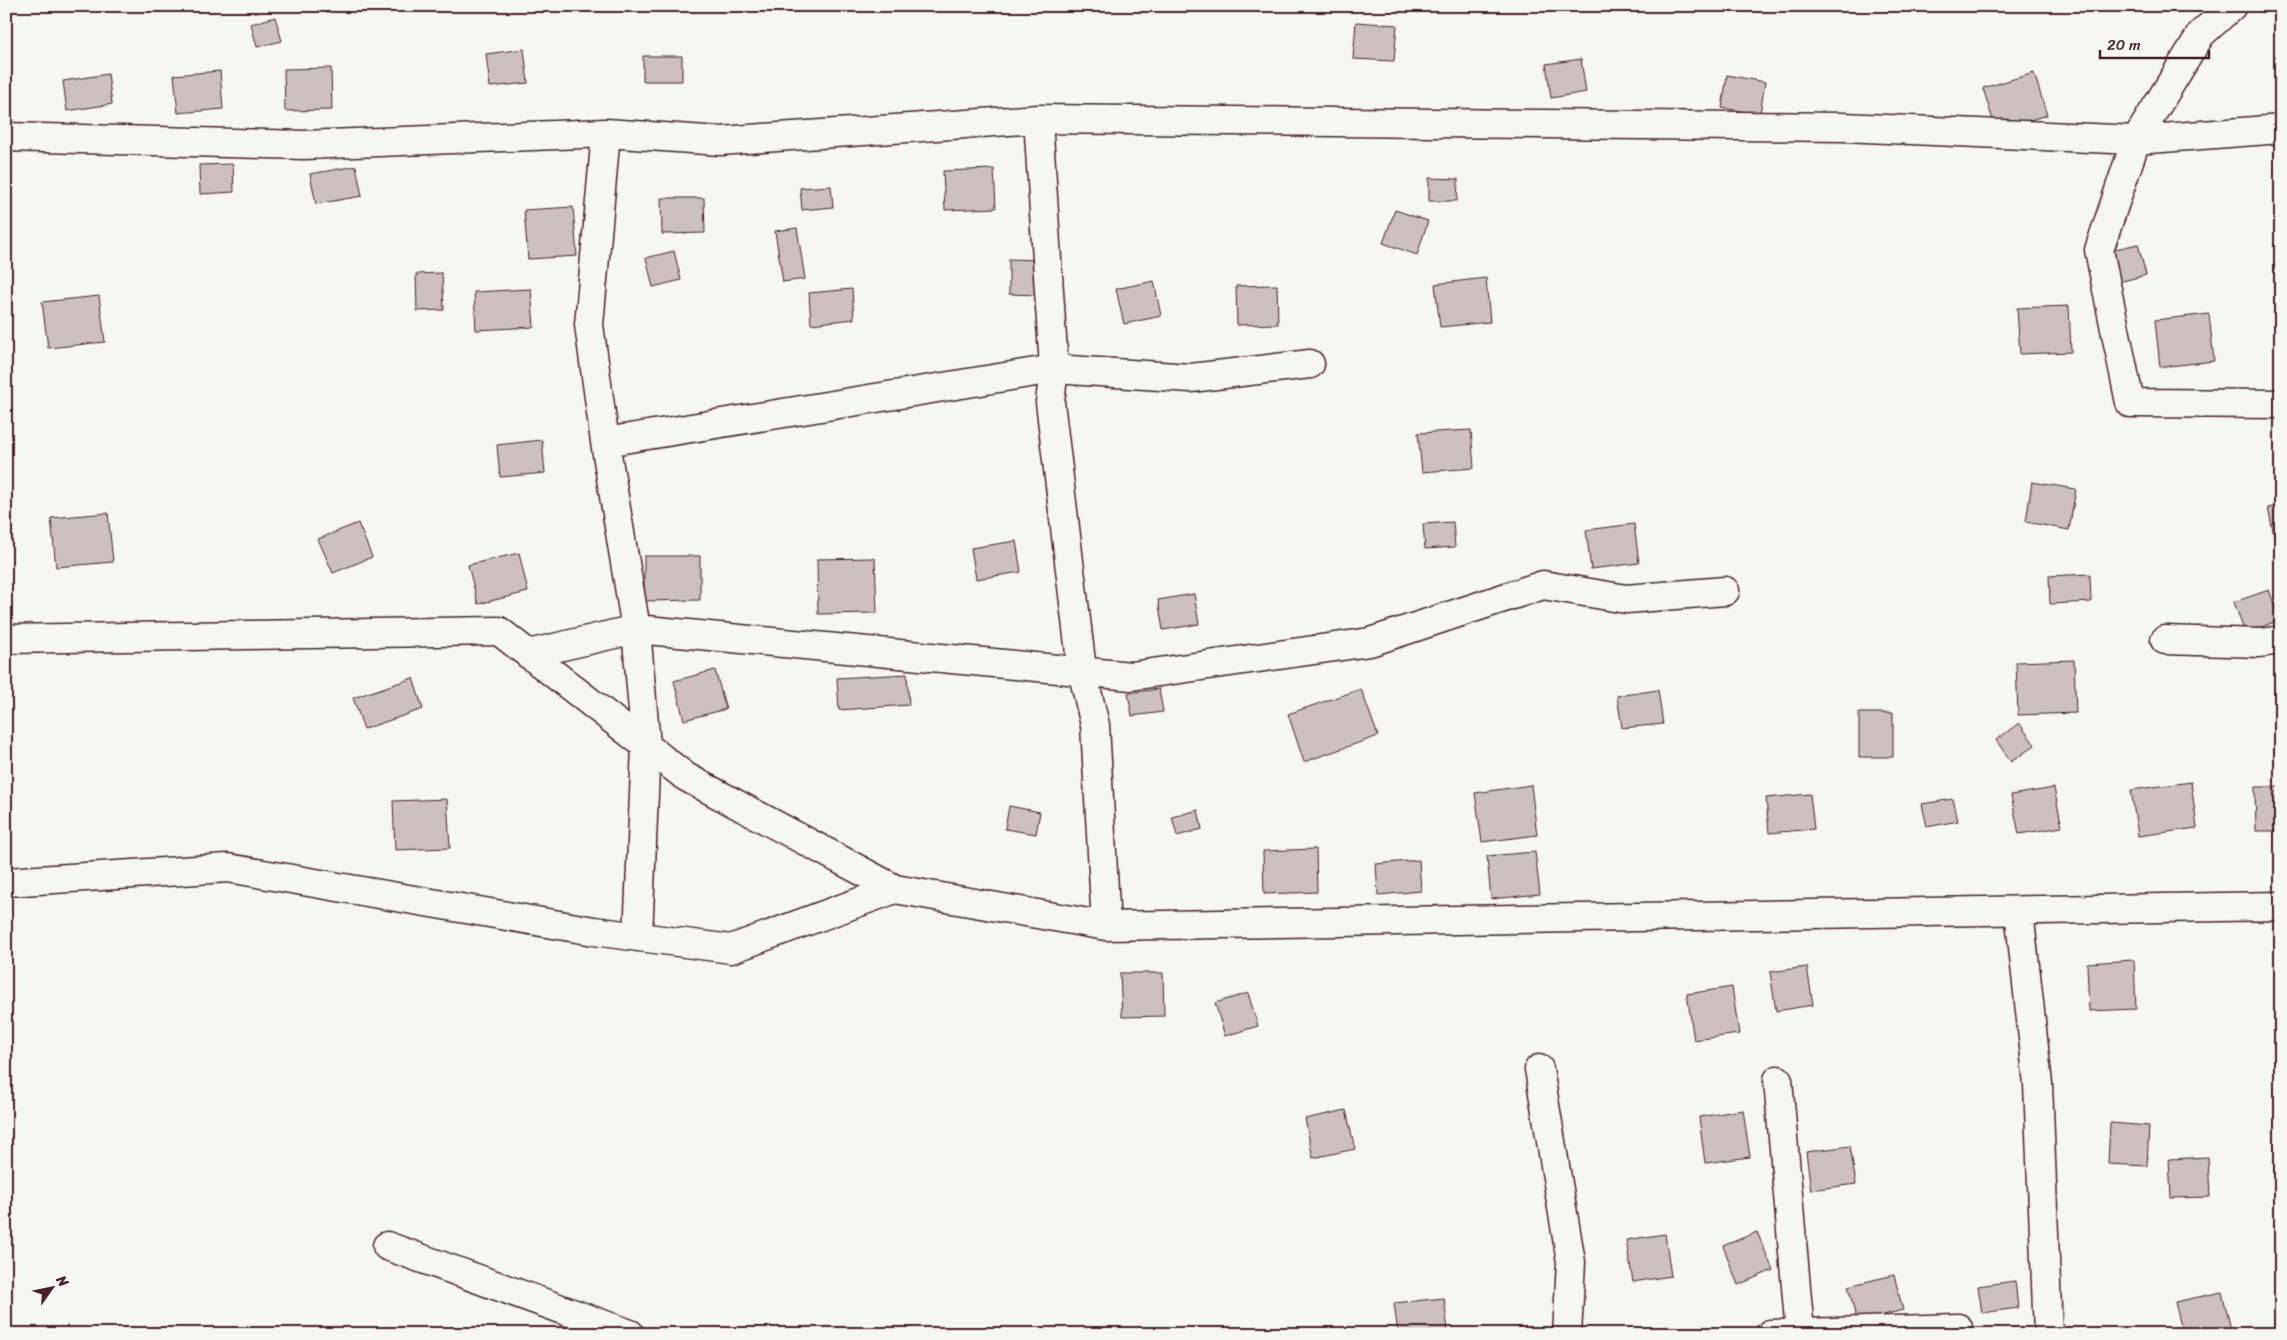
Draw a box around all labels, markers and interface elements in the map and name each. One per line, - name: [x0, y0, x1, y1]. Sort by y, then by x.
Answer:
- scale bar: [2100, 28, 2208, 60]
- text: 20 m: [2107, 32, 2141, 58]
- north arrow: [28, 1262, 78, 1312]
- text: N: [49, 1269, 76, 1292]

